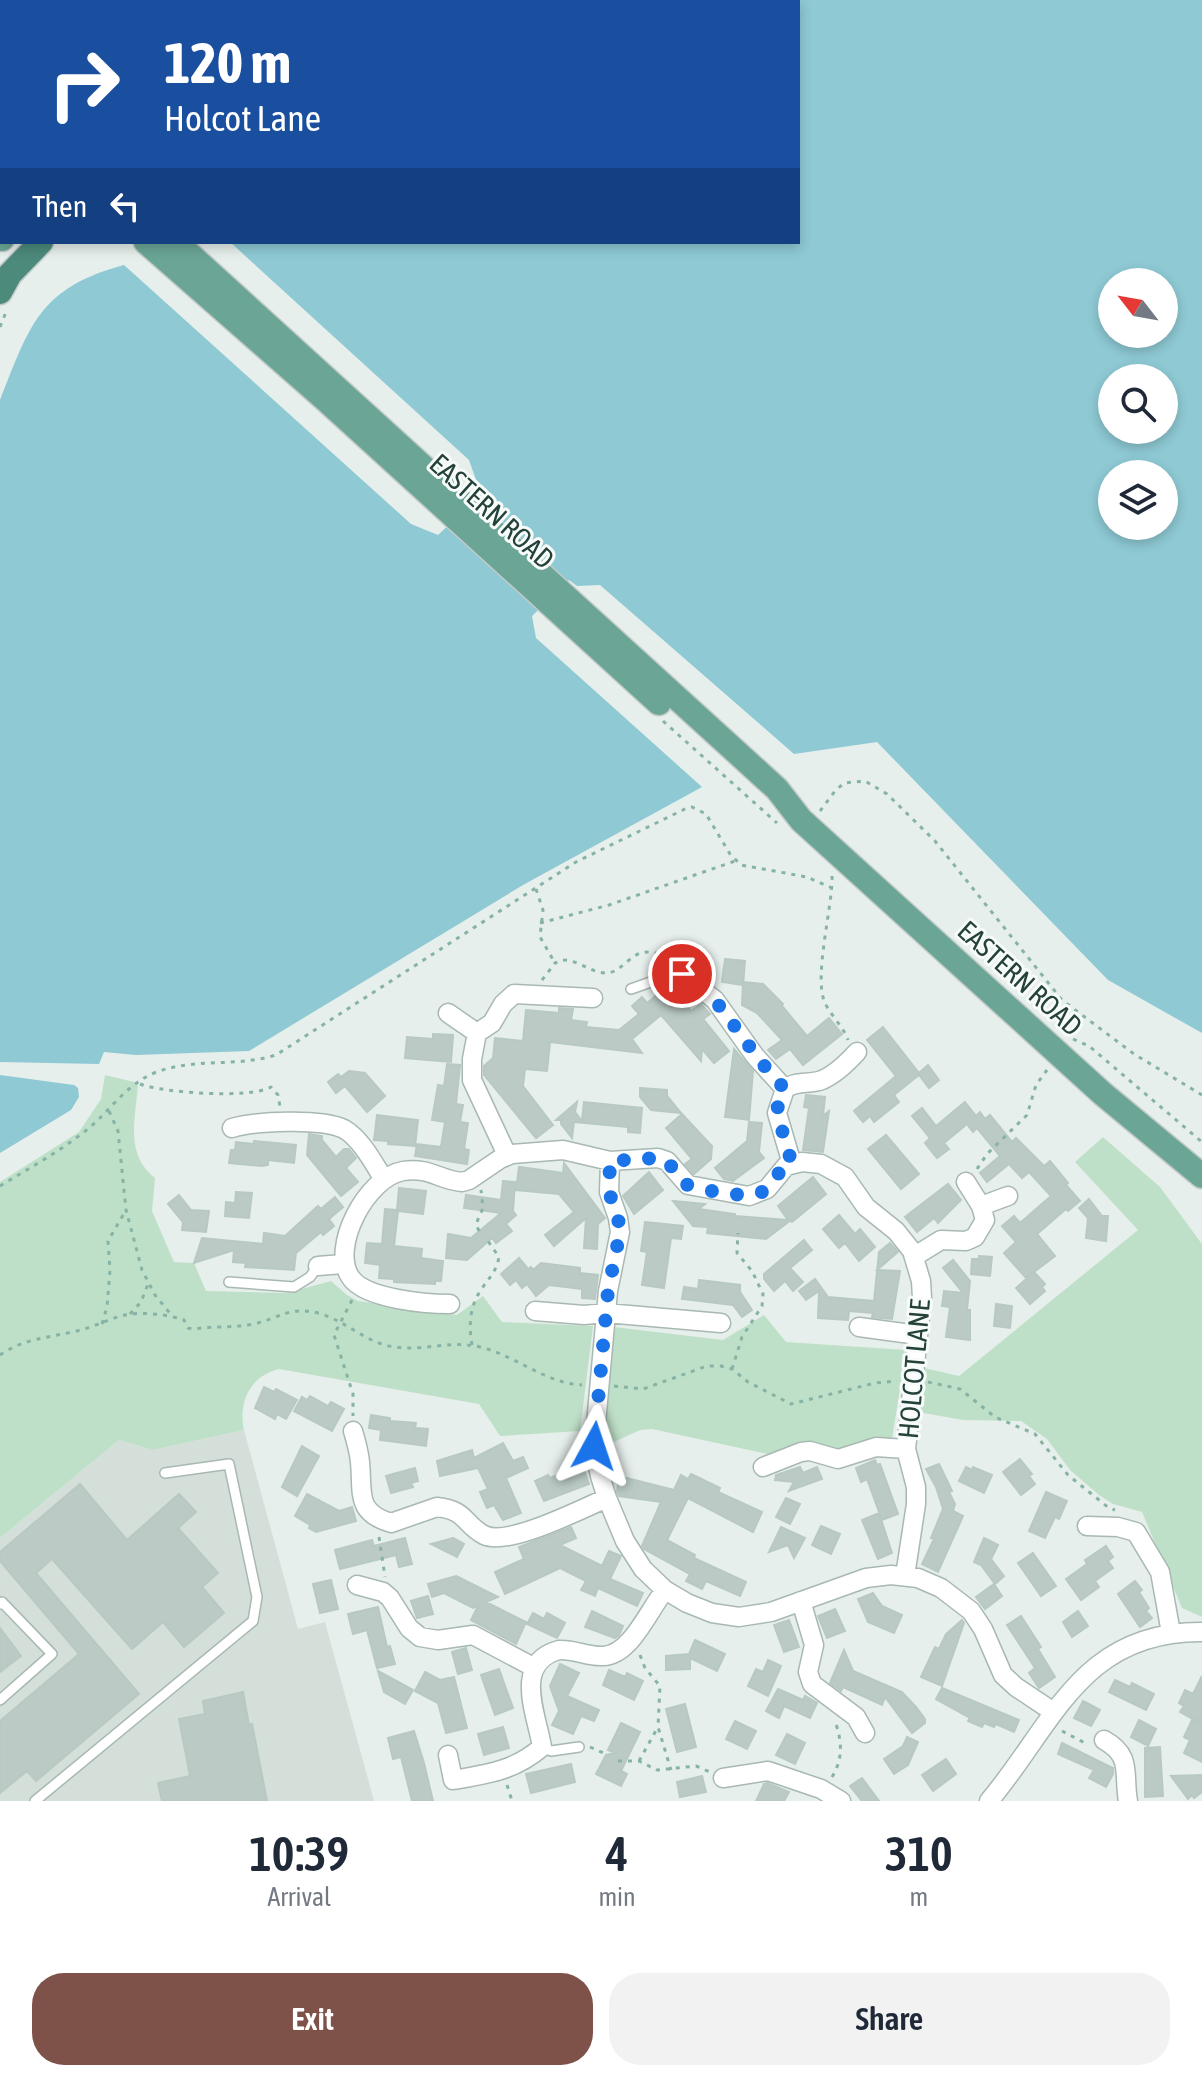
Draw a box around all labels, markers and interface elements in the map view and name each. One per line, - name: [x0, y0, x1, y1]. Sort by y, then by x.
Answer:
- text: 120 m: [164, 31, 291, 95]
- icon: right: [32, 32, 136, 136]
- text: Holcot Lane: [164, 97, 321, 139]
- icon: left: [103, 184, 147, 228]
- text: Then: [32, 189, 87, 223]
- north arrow: [1098, 268, 1178, 348]
- map controls: [1098, 268, 1178, 540]
- button: search: [1098, 364, 1178, 444]
- street label: EASTERN ROAD: [424, 447, 560, 575]
- button: layers: [1098, 460, 1178, 540]
- street label: EASTERN ROAD: [952, 914, 1088, 1042]
- pin: [648, 940, 716, 1008]
- icon: arrive: [660, 952, 704, 996]
- street label: HOLCOT LANE: [892, 1298, 936, 1440]
- position arrow: [552, 1404, 636, 1488]
- text: 10:39: [249, 1826, 349, 1881]
- text: 4: [606, 1826, 628, 1881]
- text: 310: [885, 1826, 953, 1881]
- text: Arrival: [267, 1882, 331, 1912]
- text: min: [598, 1882, 636, 1912]
- text: m: [909, 1882, 928, 1912]
- button: Exit: [32, 1973, 593, 2065]
- button: Share: [609, 1973, 1170, 2065]

